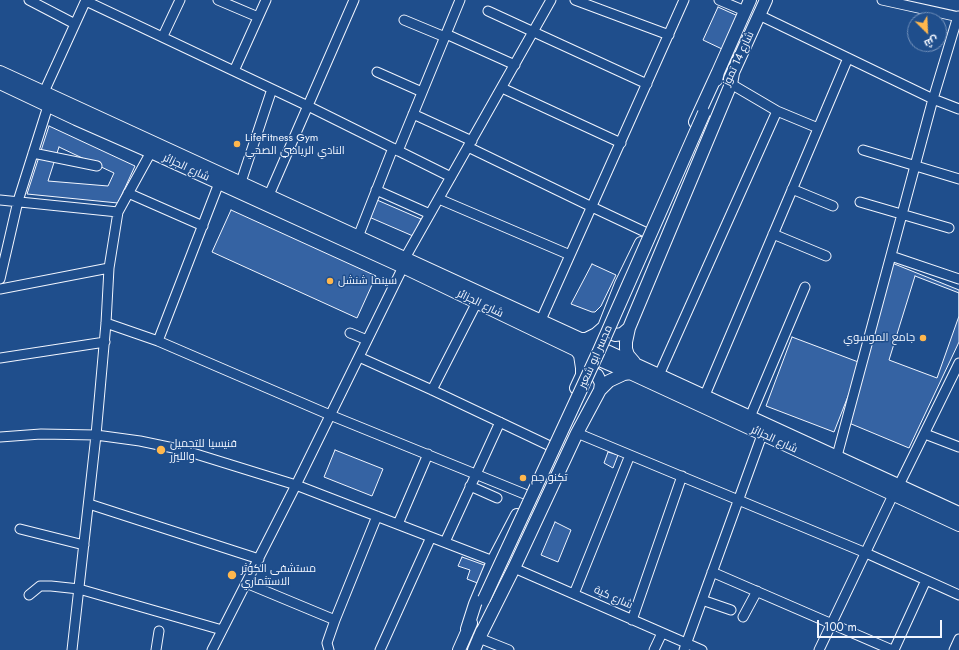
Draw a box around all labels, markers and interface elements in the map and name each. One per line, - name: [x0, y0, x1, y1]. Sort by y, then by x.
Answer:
- north arrow: [907, 12, 947, 52]
- street label: شارع 14 تموز: [721, 30, 757, 88]
- text: ش: [922, 32, 941, 52]
- place label: LifeFitness Gym النادي الرياضي الصحي: [245, 131, 345, 157]
- marker: LifeFitness Gym النادي الرياضي الصحي: [232, 139, 242, 149]
- street label: شارع الجزائر: [161, 152, 211, 184]
- place label: سينما شنشل: [338, 274, 397, 288]
- marker: سينما شنشل: [325, 276, 335, 286]
- street label: شارع الجزائر: [455, 287, 505, 321]
- street label: مجسر ابو شعير: [576, 323, 616, 391]
- place label: جامع الموسوي: [843, 331, 915, 345]
- marker: جامع الموسوي: [918, 333, 928, 343]
- street label: شارع الجزائر: [749, 424, 799, 456]
- place label: فنيسيا للتجميل والليزر: [170, 437, 237, 463]
- marker: فنيسيا للتجميل والليزر: [155, 444, 167, 456]
- place label: تكنو جم: [531, 471, 567, 485]
- marker: تكنو جم: [518, 473, 528, 483]
- place label: مستشفى الكوثر الاستثماري: [241, 562, 316, 588]
- marker: مستشفى الكوثر الاستثماري: [226, 569, 238, 581]
- street label: شارع كية: [592, 584, 634, 612]
- scale bar: [819, 612, 944, 638]
- text: 100 m: [824, 618, 857, 636]

